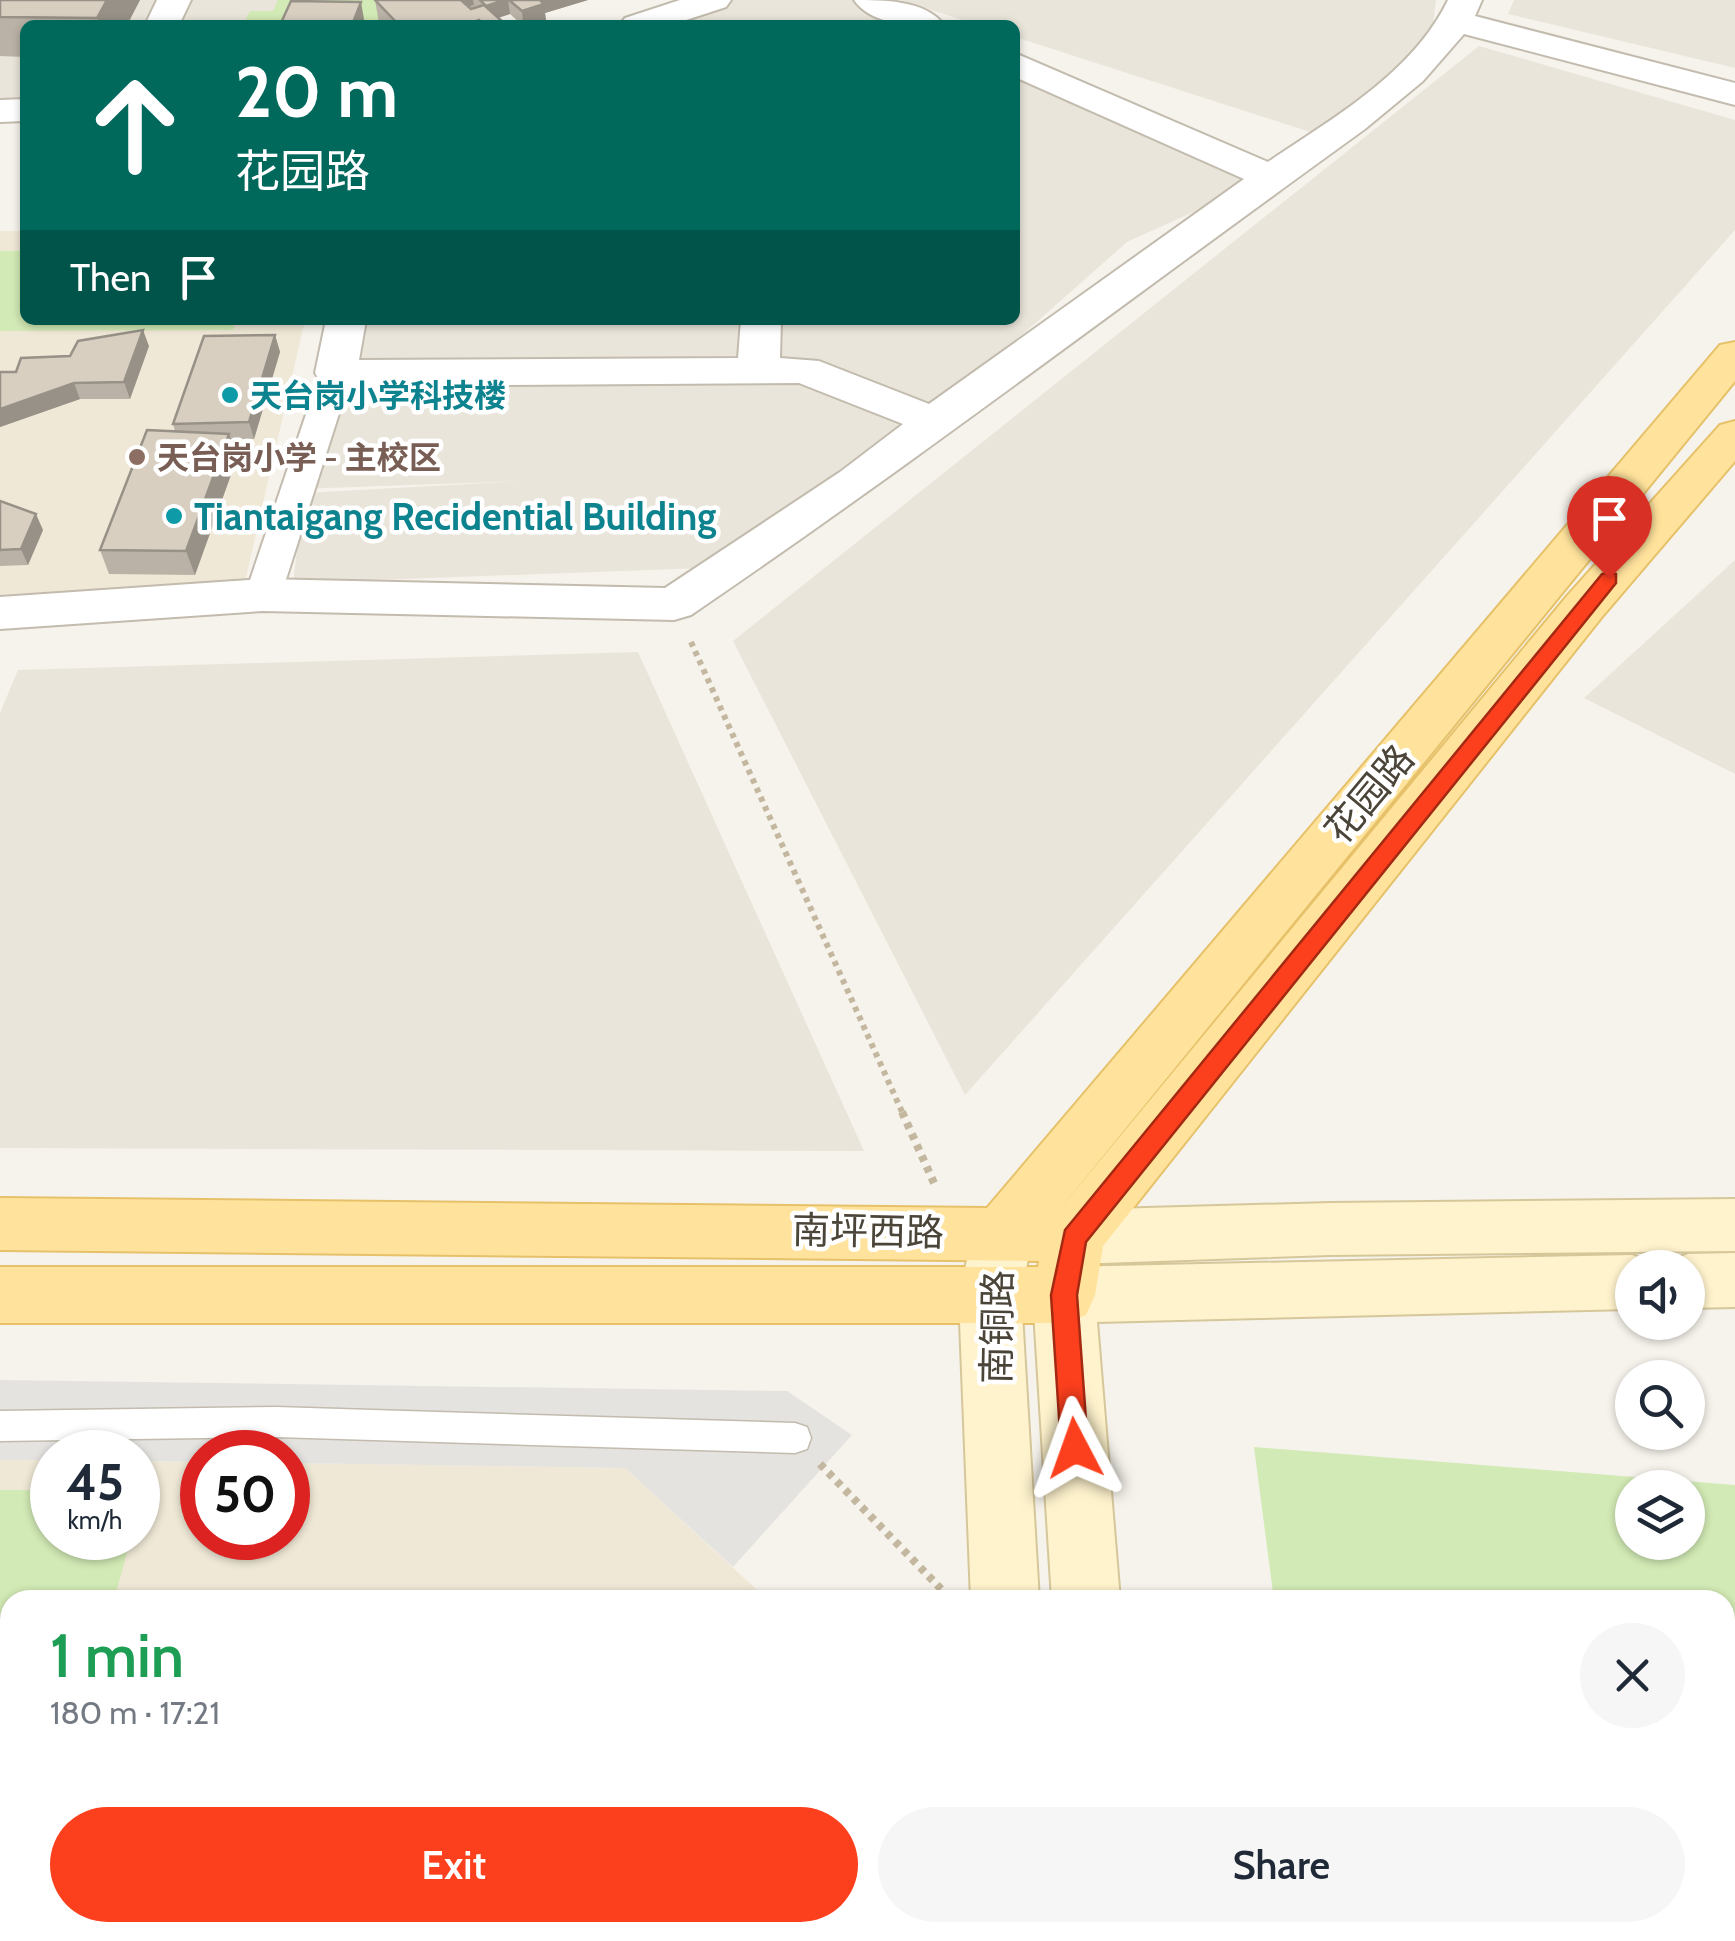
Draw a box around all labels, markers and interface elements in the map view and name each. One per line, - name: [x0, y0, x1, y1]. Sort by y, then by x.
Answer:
- text: 20 m: [235, 49, 398, 135]
- icon: ahead: [70, 60, 200, 190]
- text: 花园路: [235, 144, 370, 198]
- icon: arrive: [171, 250, 226, 305]
- text: Then: [70, 254, 151, 301]
- place label: 天台岗小学科技楼: [250, 376, 506, 415]
- marker: 天台岗小学科技楼: [219, 384, 241, 406]
- place label: 天台岗小学 - 主校区: [157, 438, 441, 477]
- marker: 天台岗小学 - 主校区: [126, 446, 148, 468]
- pin: [1567, 476, 1652, 579]
- icon: arrive: [1582, 491, 1637, 546]
- place label: Tiantaigang Recidential Building: [194, 493, 716, 540]
- marker: Tiantaigang Recidential Building: [163, 505, 185, 527]
- street label: 花园路: [1314, 735, 1424, 853]
- street label: 南坪西路: [792, 1206, 944, 1256]
- map controls: [1615, 1250, 1705, 1560]
- button: sound: [1615, 1250, 1705, 1340]
- street label: 南铜路: [973, 1270, 1021, 1384]
- button: search: [1615, 1360, 1705, 1450]
- position arrow: [1023, 1396, 1127, 1500]
- speed limit sign: 50: [180, 1430, 310, 1560]
- text: 45: [66, 1452, 124, 1513]
- button: layers: [1615, 1470, 1705, 1560]
- text: km/h: [68, 1505, 122, 1535]
- text: 1 min: [50, 1619, 184, 1692]
- button: close: [1580, 1623, 1685, 1728]
- text: 180 m · 17:21: [50, 1693, 220, 1732]
- button: Exit: [50, 1807, 858, 1922]
- button: Share: [878, 1807, 1685, 1922]

